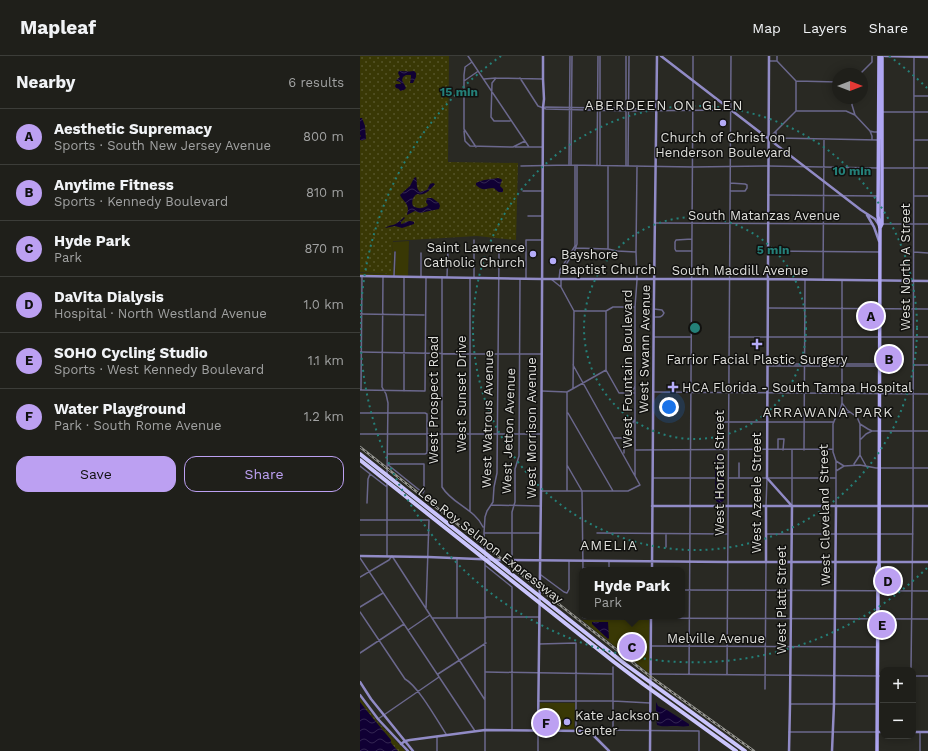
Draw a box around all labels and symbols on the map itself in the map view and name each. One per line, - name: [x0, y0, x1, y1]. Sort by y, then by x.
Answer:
- north arrow: [832, 68, 868, 104]
- text: 15 min: [440, 85, 478, 99]
- district label: ABERDEEN ON GLEN: [585, 97, 743, 113]
- marker: Church of Christ on Henderson Boulevard: [718, 118, 728, 128]
- place label: Church of Christ on Henderson Boulevard: [655, 130, 791, 160]
- text: 10 min: [833, 164, 871, 178]
- street label: West North A Street: [898, 203, 913, 331]
- street label: South Matanzas Avenue: [688, 208, 840, 223]
- place label: Saint Lawrence Catholic Church: [423, 240, 525, 270]
- text: 5 min: [757, 243, 789, 257]
- place label: Bayshore Baptist Church: [561, 247, 656, 277]
- marker: Saint Lawrence Catholic Church: [528, 249, 538, 259]
- marker: Bayshore Baptist Church: [548, 256, 558, 266]
- street label: South Macdill Avenue: [672, 263, 808, 278]
- street label: West Swann Avenue: [636, 285, 653, 413]
- street label: West Fountain Boulevard: [620, 290, 635, 448]
- pin: A: [858, 301, 884, 331]
- centre of rings: [688, 321, 702, 335]
- street label: West Prospect Road: [426, 336, 441, 464]
- street label: West Sunset Drive: [454, 336, 469, 453]
- marker: Farrior Facial Plastic Surgery: [751, 338, 763, 350]
- pin: B: [876, 344, 902, 374]
- street label: West Watrous Avenue: [479, 350, 496, 488]
- place label: Farrior Facial Plastic Surgery: [666, 352, 848, 367]
- street label: West Morrison Avenue: [524, 357, 539, 499]
- street label: West Jetton Avenue: [499, 368, 518, 494]
- place label: HCA Florida - South Tampa Hospital: [682, 380, 912, 395]
- marker: HCA Florida - South Tampa Hospital: [667, 381, 679, 393]
- your location: [659, 397, 679, 417]
- district label: ARRAWANA PARK: [762, 404, 894, 420]
- street label: West Horatio Street: [712, 409, 727, 536]
- street label: West Azeele Street: [749, 432, 764, 554]
- street label: West Cleveland Street: [816, 443, 833, 586]
- street label: Lee Roy Selmon Expressway: [415, 484, 566, 607]
- district label: AMELIA: [580, 537, 638, 553]
- street label: West Platt Street: [774, 545, 789, 654]
- pin: D: [875, 566, 901, 596]
- pin: E: [869, 610, 895, 640]
- street label: Melville Avenue: [667, 631, 765, 646]
- pin: C: [619, 632, 645, 662]
- pin: F: [533, 708, 559, 738]
- place label: Kate Jackson Center: [575, 708, 659, 738]
- marker: Kate Jackson Center: [562, 717, 572, 727]

